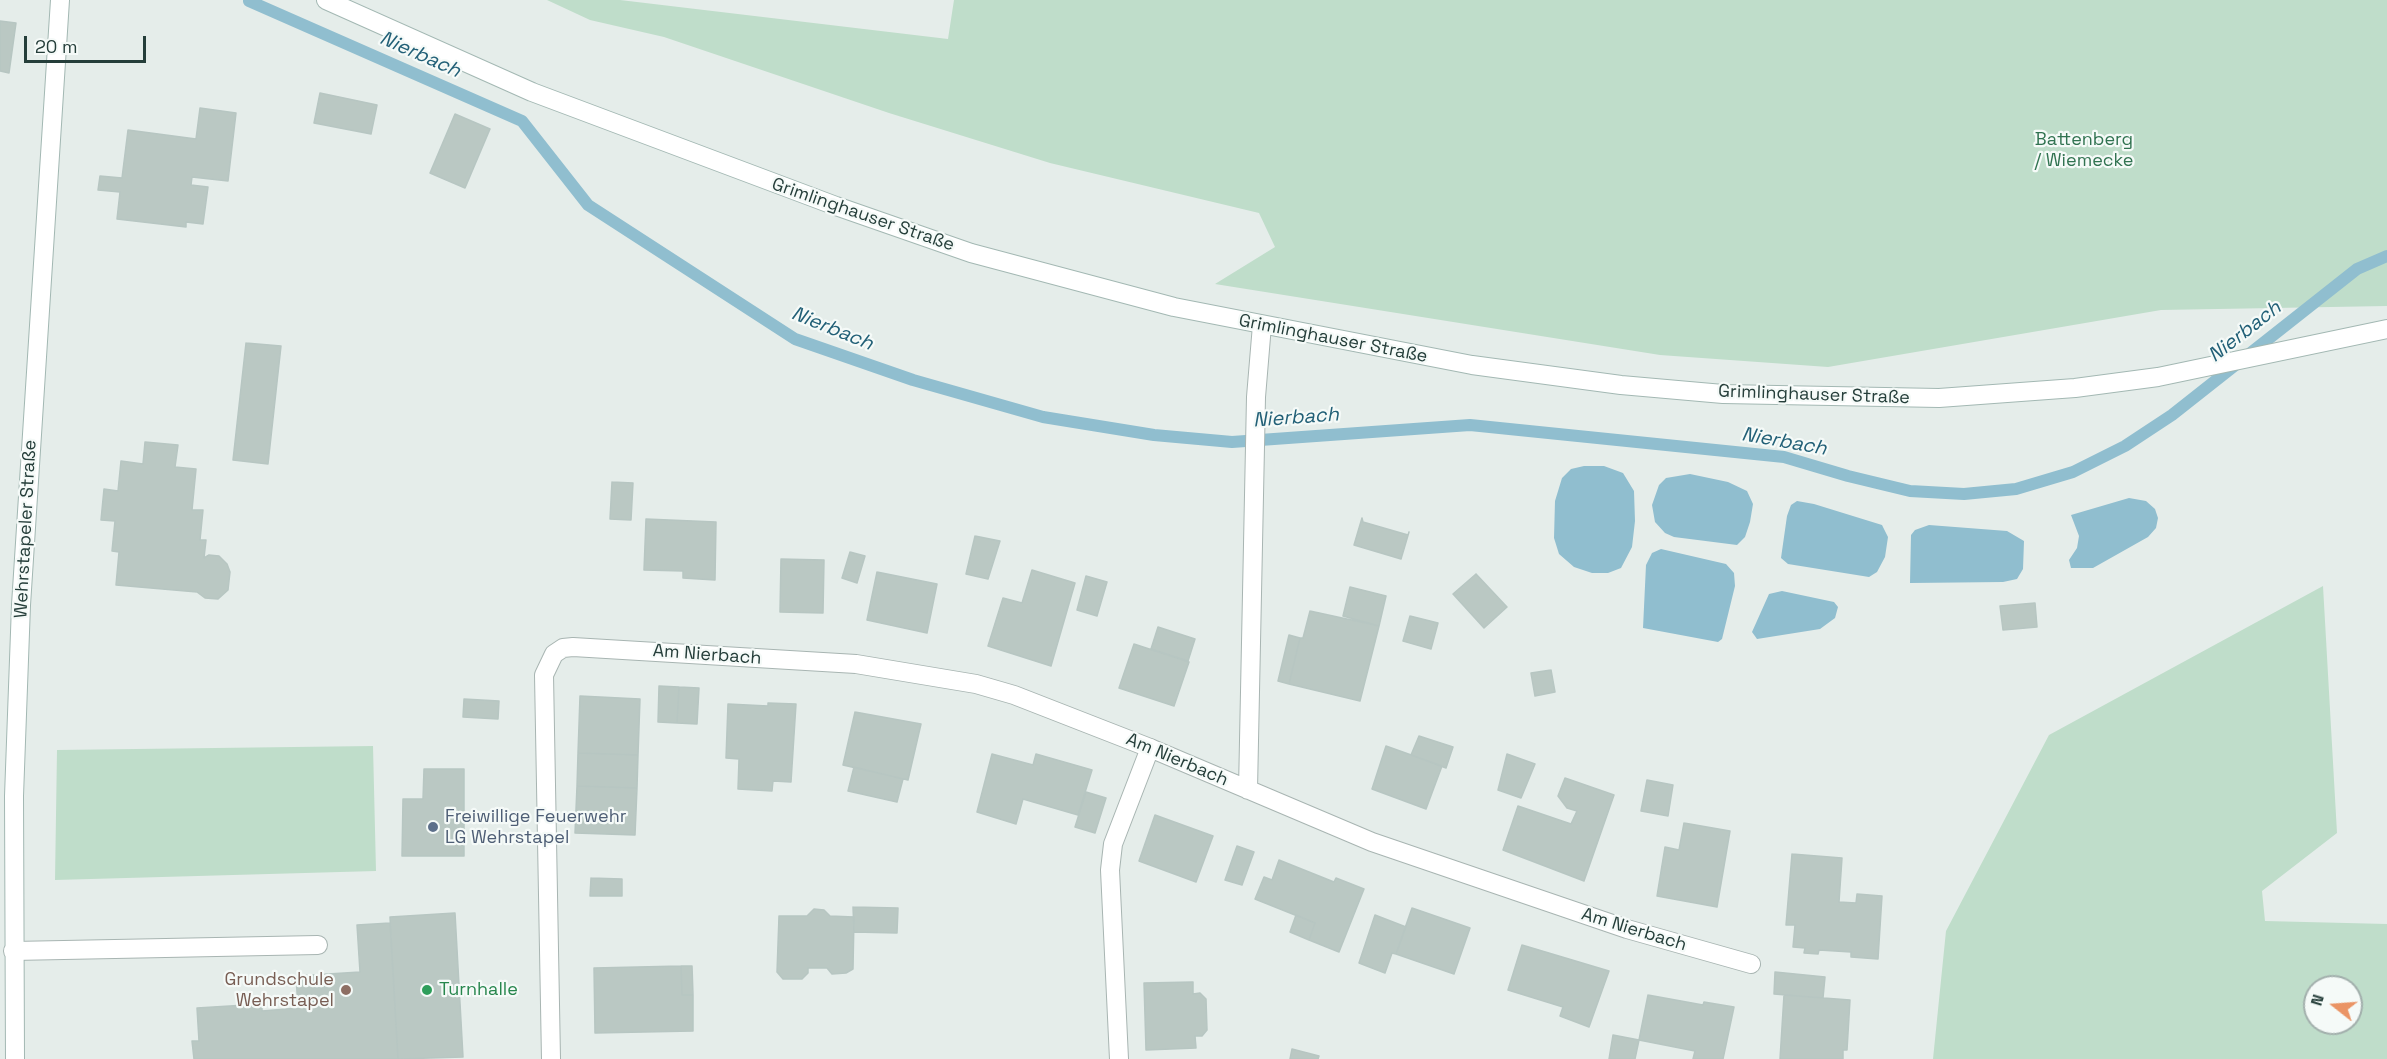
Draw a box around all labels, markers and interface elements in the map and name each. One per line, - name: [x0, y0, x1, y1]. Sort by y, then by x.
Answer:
- scale bar: [27, 24, 148, 62]
- water label: Nierbach: [376, 27, 464, 83]
- text: 20 m: [35, 35, 78, 58]
- park label: Battenberg / Wiemecke: [2035, 129, 2133, 172]
- street label: Grimlinghauser Straße: [769, 174, 957, 256]
- water label: Nierbach: [2204, 296, 2286, 368]
- water label: Nierbach: [788, 302, 876, 356]
- street label: Grimlinghauser Straße: [1237, 310, 1429, 368]
- street label: Grimlinghauser Straße: [1718, 381, 1910, 409]
- water label: Nierbach: [1252, 403, 1340, 433]
- water label: Nierbach: [1740, 423, 1828, 461]
- street label: Wehrstapeler Straße: [11, 439, 41, 619]
- street label: Am Nierbach: [652, 640, 762, 670]
- street label: Am Nierbach: [1123, 729, 1231, 791]
- place label: Freiwillige Feuerwehr LG Wehrstapel: [445, 806, 627, 848]
- marker: Freiwillige Feuerwehr LG Wehrstapel: [426, 820, 440, 834]
- street label: Am Nierbach: [1579, 904, 1689, 956]
- place label: Grundschule Wehrstapel: [224, 969, 334, 1012]
- north arrow: [2303, 975, 2363, 1035]
- place label: Turnhalle: [439, 979, 518, 1001]
- marker: Grundschule Wehrstapel: [339, 983, 353, 997]
- marker: Turnhalle: [420, 983, 434, 997]
- text: N: [2306, 992, 2329, 1008]

